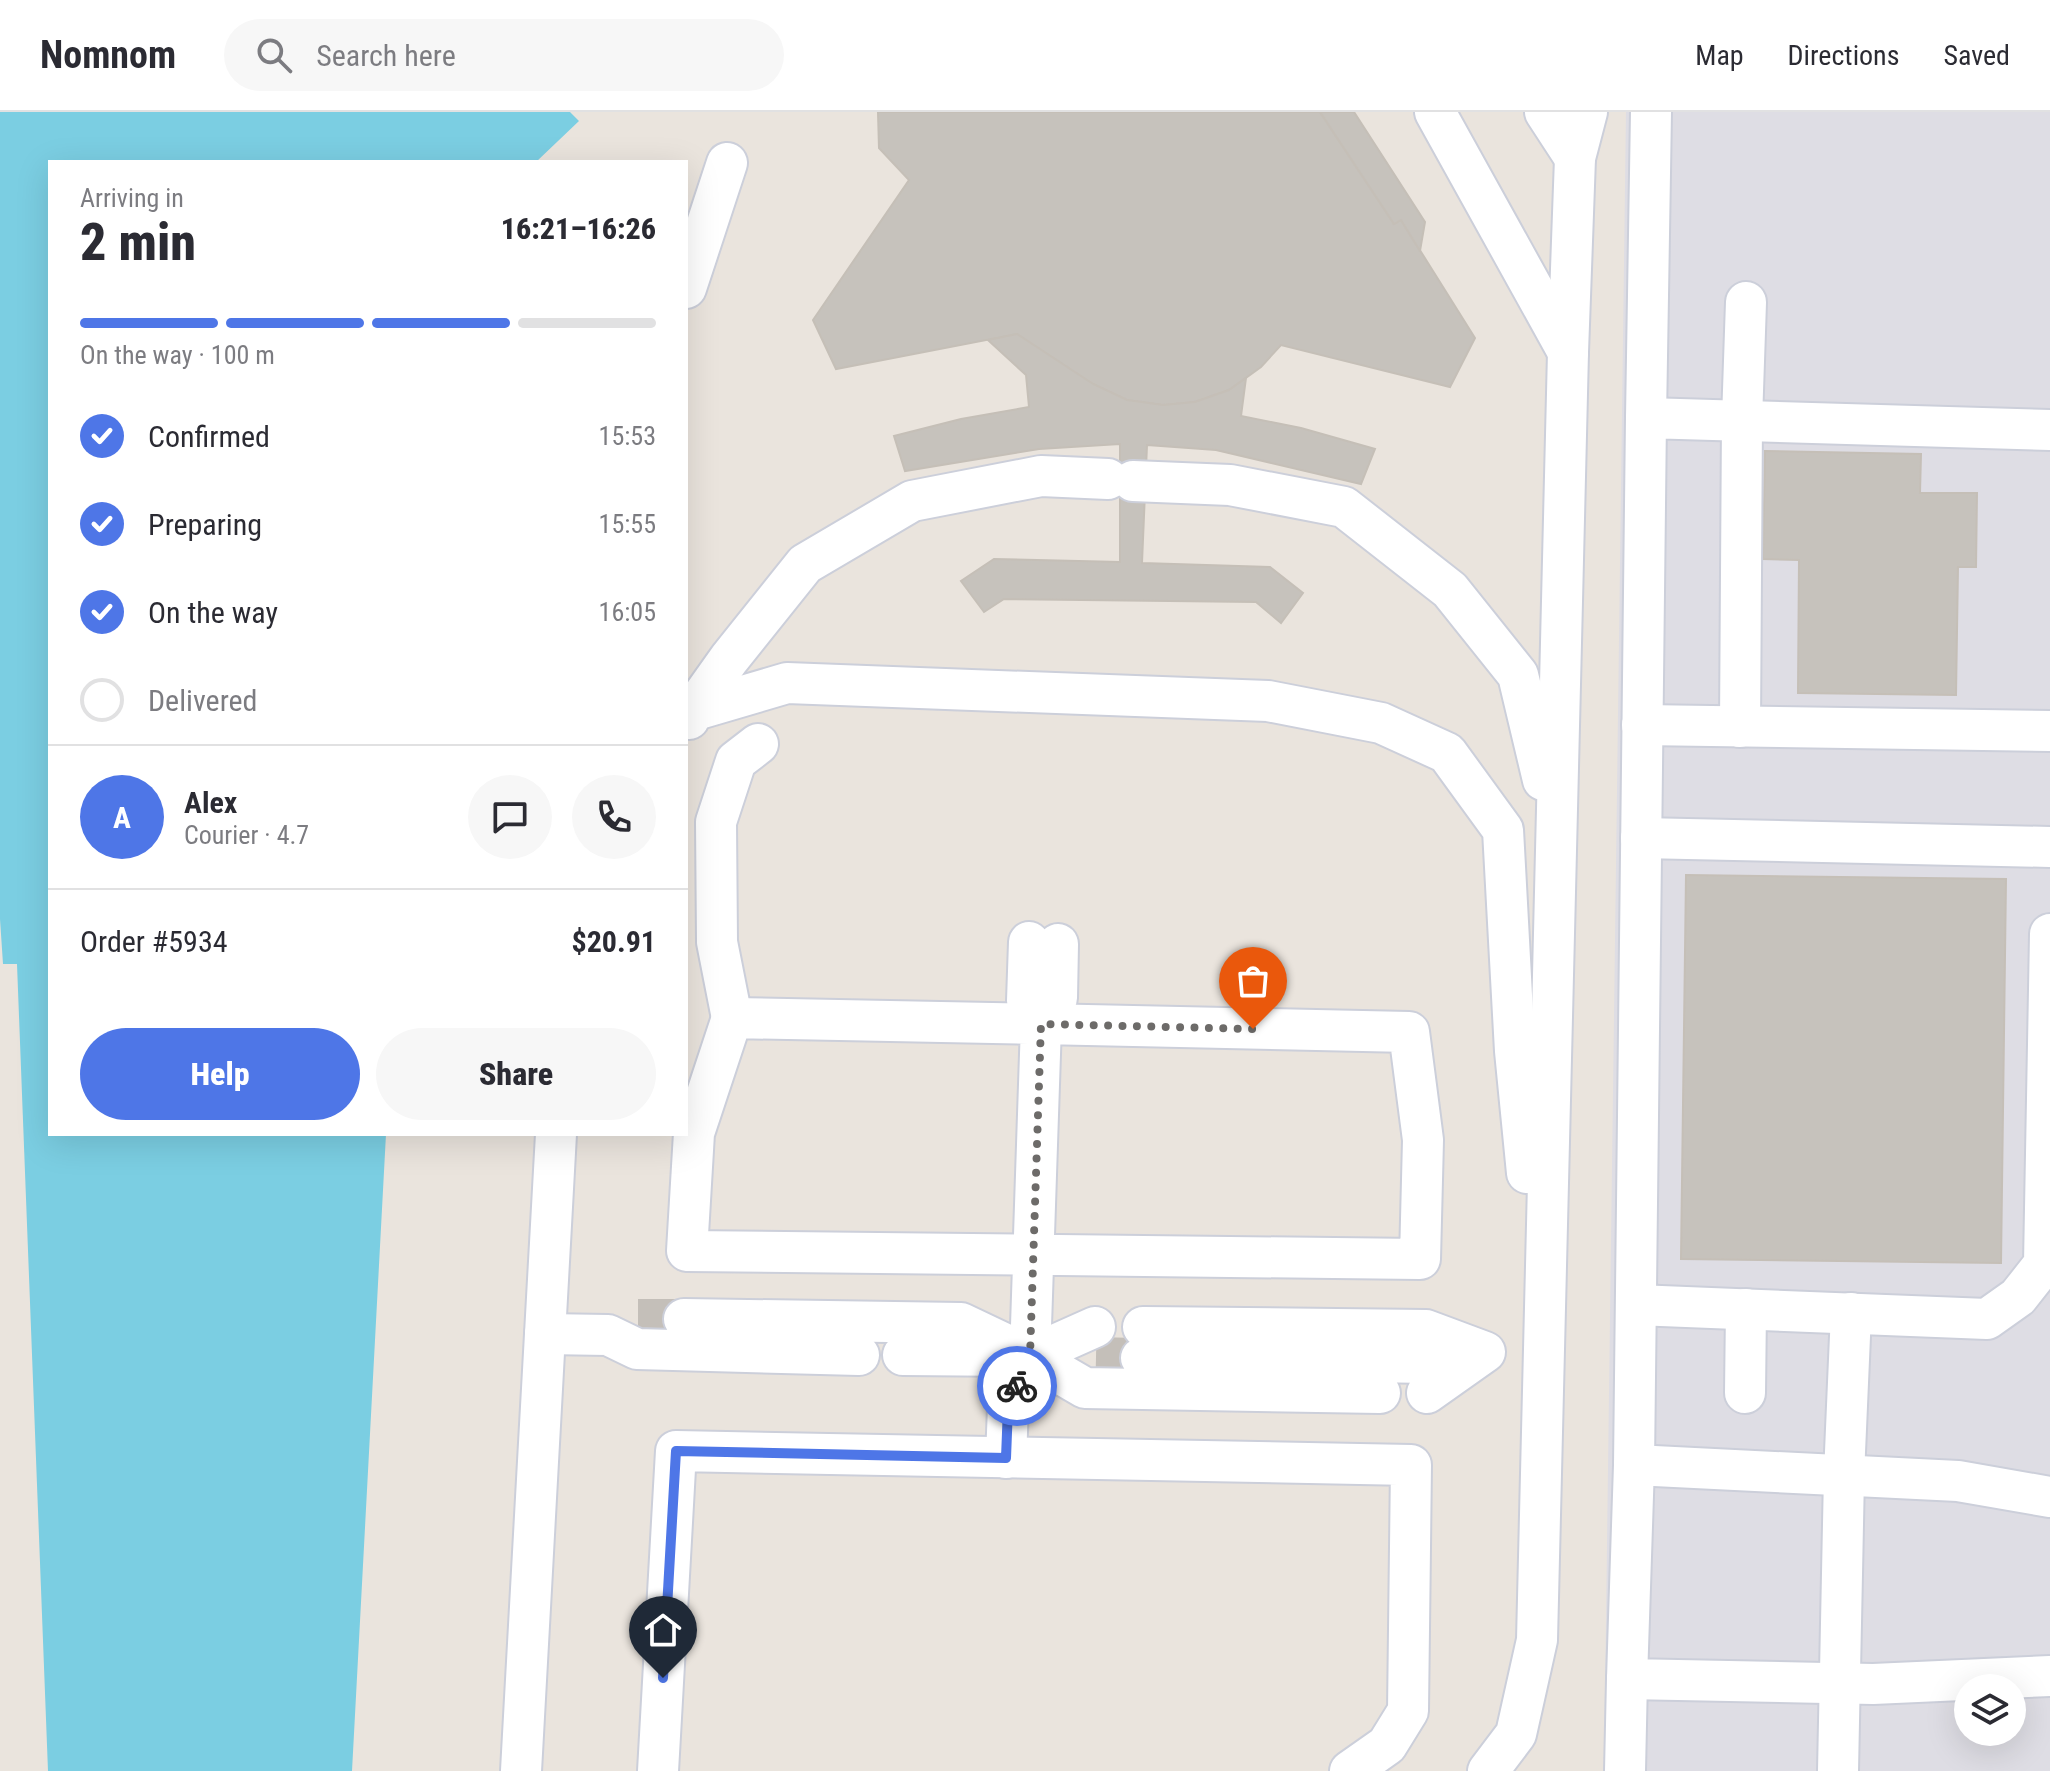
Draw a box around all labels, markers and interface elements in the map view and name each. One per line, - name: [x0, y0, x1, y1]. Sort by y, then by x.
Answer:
- search box: [224, 19, 784, 91]
- text: Nomnom: [40, 33, 176, 77]
- icon: search: [252, 33, 296, 77]
- text: Search here: [316, 38, 456, 73]
- text: Map: [1695, 39, 1744, 72]
- text: Directions: [1788, 39, 1899, 72]
- text: Saved: [1943, 39, 2010, 72]
- text: Arriving in: [80, 183, 184, 213]
- text: 16:21–16:26: [501, 211, 656, 246]
- text: 2 min: [80, 212, 196, 273]
- text: On the way · 100 m: [80, 340, 275, 370]
- icon: check: [80, 414, 124, 458]
- text: Confirmed: [148, 419, 270, 454]
- text: 15:53: [599, 421, 656, 451]
- icon: check: [80, 502, 124, 546]
- text: Preparing: [148, 507, 262, 542]
- text: 15:55: [599, 509, 656, 539]
- icon: check: [80, 590, 124, 634]
- text: On the way: [148, 595, 278, 630]
- text: 16:05: [599, 597, 656, 627]
- text: Delivered: [148, 683, 257, 718]
- button: chat: [468, 775, 552, 859]
- button: phone: [572, 775, 656, 859]
- text: Alex: [184, 785, 237, 820]
- text: A: [113, 800, 131, 835]
- text: Courier · 4.7: [184, 820, 309, 850]
- text: Order #5934: [80, 924, 228, 959]
- text: $20.91: [571, 924, 656, 959]
- pin: [1219, 947, 1287, 1029]
- icon: bag: [1231, 959, 1275, 1003]
- button: Help: [80, 1028, 360, 1120]
- button: Share: [376, 1028, 656, 1120]
- courier: [977, 1346, 1057, 1426]
- icon: bike: [995, 1364, 1039, 1408]
- pin: [629, 1596, 697, 1678]
- icon: home: [641, 1608, 685, 1652]
- map controls: [1954, 1674, 2026, 1746]
- button: layers: [1954, 1674, 2026, 1746]

